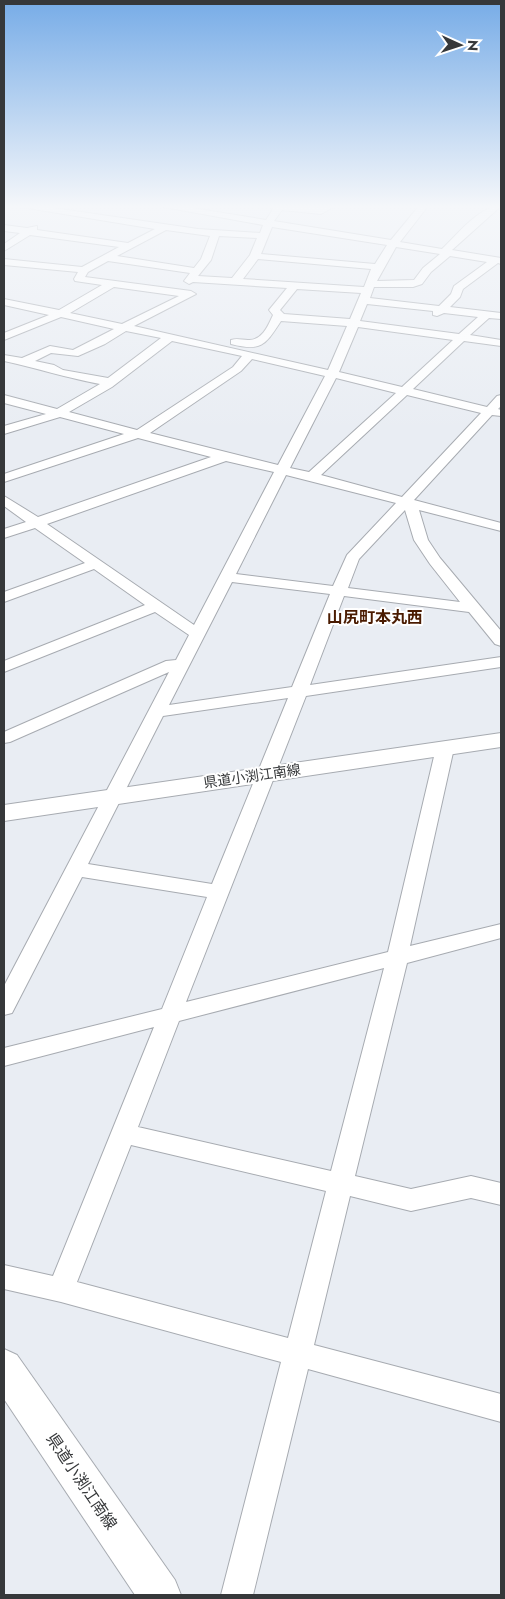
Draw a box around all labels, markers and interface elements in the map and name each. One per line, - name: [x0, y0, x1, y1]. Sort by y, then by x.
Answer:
- north arrow: [435, 20, 485, 70]
- text: N: [463, 40, 483, 52]
- district label: 山尻町本丸西: [327, 606, 423, 629]
- street label: 県道小渕江南線: [202, 759, 302, 793]
- street label: 県道小渕江南線: [41, 1428, 122, 1534]

